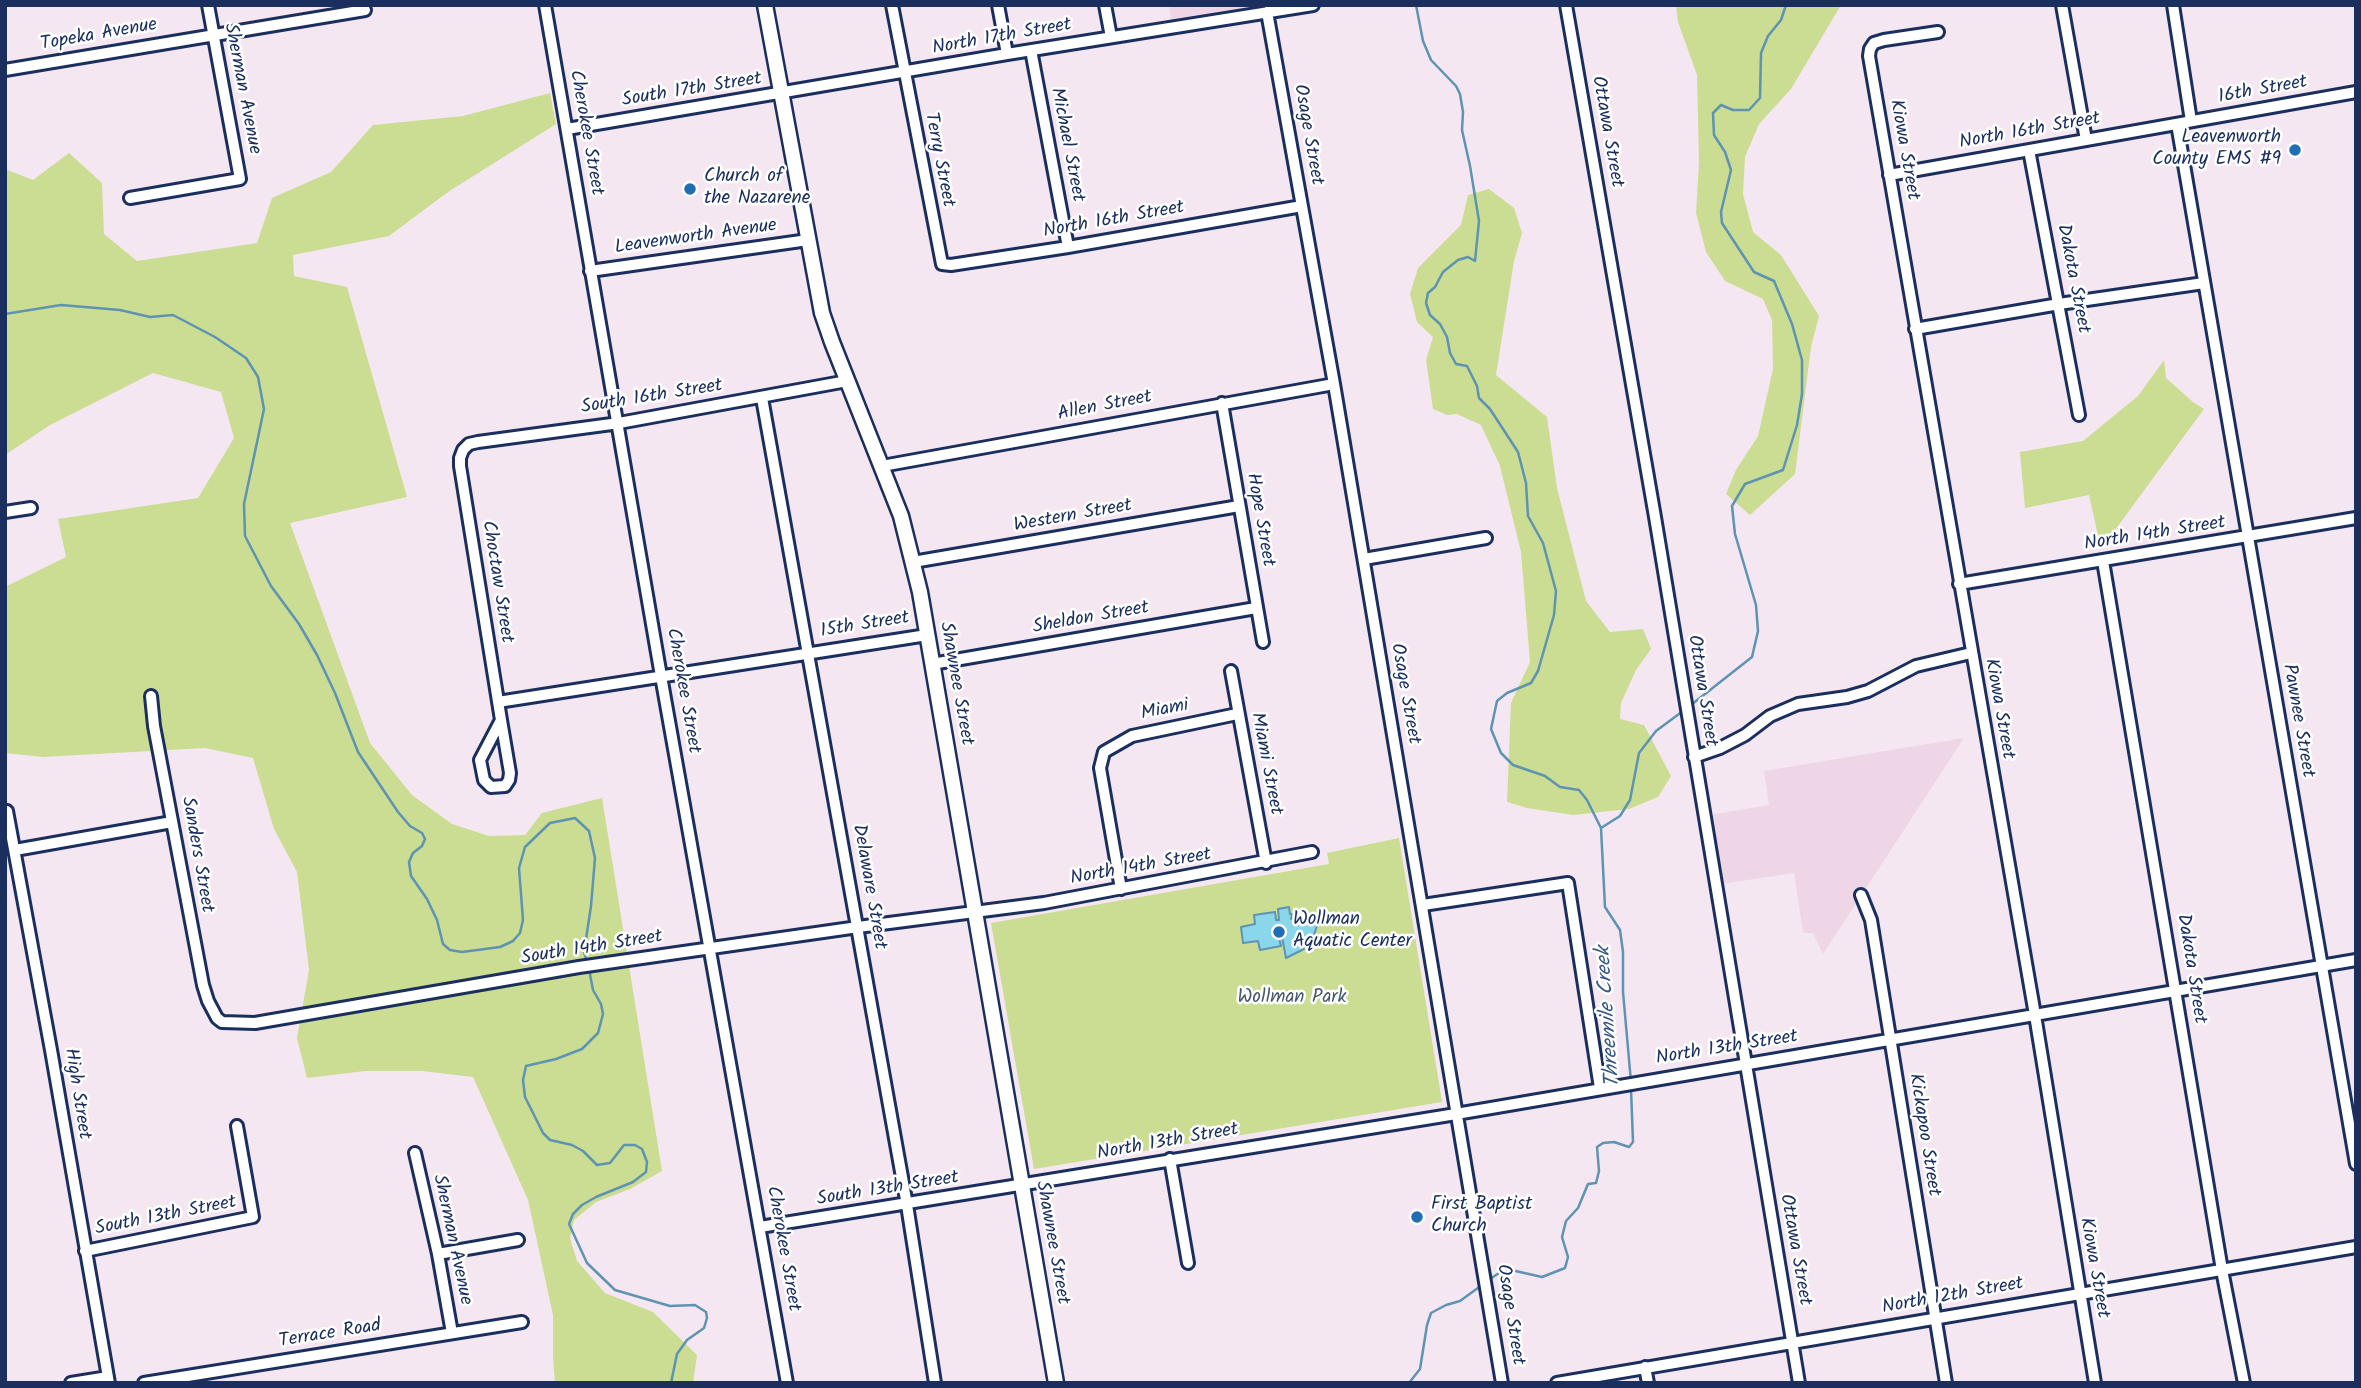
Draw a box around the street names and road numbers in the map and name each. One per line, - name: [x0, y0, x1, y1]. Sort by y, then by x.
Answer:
- street label: Topeka Avenue: [39, 15, 159, 57]
- street label: North 17th Street: [931, 15, 1073, 61]
- street label: Sherman Avenue: [217, 22, 265, 156]
- street label: Cherokee Street: [563, 69, 607, 197]
- street label: South 17th Street: [621, 69, 763, 113]
- street label: 16th Street: [2217, 72, 2309, 110]
- street label: Ottawa Street: [1585, 74, 1627, 190]
- street label: Osage Street: [1287, 83, 1327, 187]
- street label: Michael Street: [1044, 86, 1088, 204]
- street label: Kiowa Street: [1883, 98, 1923, 202]
- street label: North 16th Street: [1958, 108, 2102, 156]
- street label: Terry Street: [918, 111, 958, 209]
- street label: North 16th Street: [1042, 197, 1186, 245]
- street label: Leavenworth Avenue: [614, 215, 778, 261]
- street label: Dakota Street: [2050, 222, 2094, 336]
- street label: South 16th Street: [580, 376, 724, 420]
- street label: Allen Street: [1056, 387, 1154, 427]
- street label: Hope Street: [1240, 471, 1278, 569]
- street label: Western Street: [1012, 495, 1134, 539]
- street label: North 14th Street: [2083, 513, 2227, 557]
- street label: Choctaw Street: [475, 519, 517, 645]
- street label: Sheldon Street: [1031, 598, 1151, 640]
- street label: 15th Street: [819, 608, 911, 644]
- street label: Shawnee Street: [933, 620, 977, 748]
- street label: Cherokee Street: [660, 627, 704, 755]
- street label: Ottawa Street: [1681, 634, 1721, 748]
- street label: Osage Street: [1384, 642, 1424, 746]
- street label: Kiowa Street: [1978, 657, 2018, 761]
- street label: Pawnee Street: [2276, 662, 2318, 780]
- street label: Miami: [1139, 695, 1191, 727]
- street label: Miami Street: [1244, 711, 1286, 817]
- street label: Sanders Street: [175, 795, 217, 915]
- street label: Delaware Street: [846, 823, 890, 951]
- street label: North 14th Street: [1069, 844, 1213, 892]
- street label: Dakota Street: [2170, 913, 2210, 1025]
- street label: South 14th Street: [520, 927, 664, 971]
- street label: North 13th Street: [1655, 1027, 1799, 1071]
- street label: High Street: [58, 1047, 94, 1141]
- street label: Kickapoo Street: [1902, 1072, 1944, 1198]
- street label: North 13th Street: [1096, 1119, 1240, 1167]
- street label: South 13th Street: [816, 1168, 960, 1212]
- street label: Sherman Avenue: [426, 1173, 476, 1307]
- street label: Shawnee Street: [1029, 1179, 1073, 1307]
- street label: Cherokee Street: [760, 1185, 804, 1313]
- street label: South 13th Street: [94, 1192, 238, 1242]
- street label: Ottawa Street: [1773, 1192, 1815, 1308]
- street label: Kiowa Street: [2073, 1216, 2113, 1320]
- street label: Osage Street: [1490, 1263, 1528, 1367]
- street label: North 12th Street: [1880, 1273, 2026, 1321]
- street label: Terrace Road: [277, 1316, 383, 1354]

